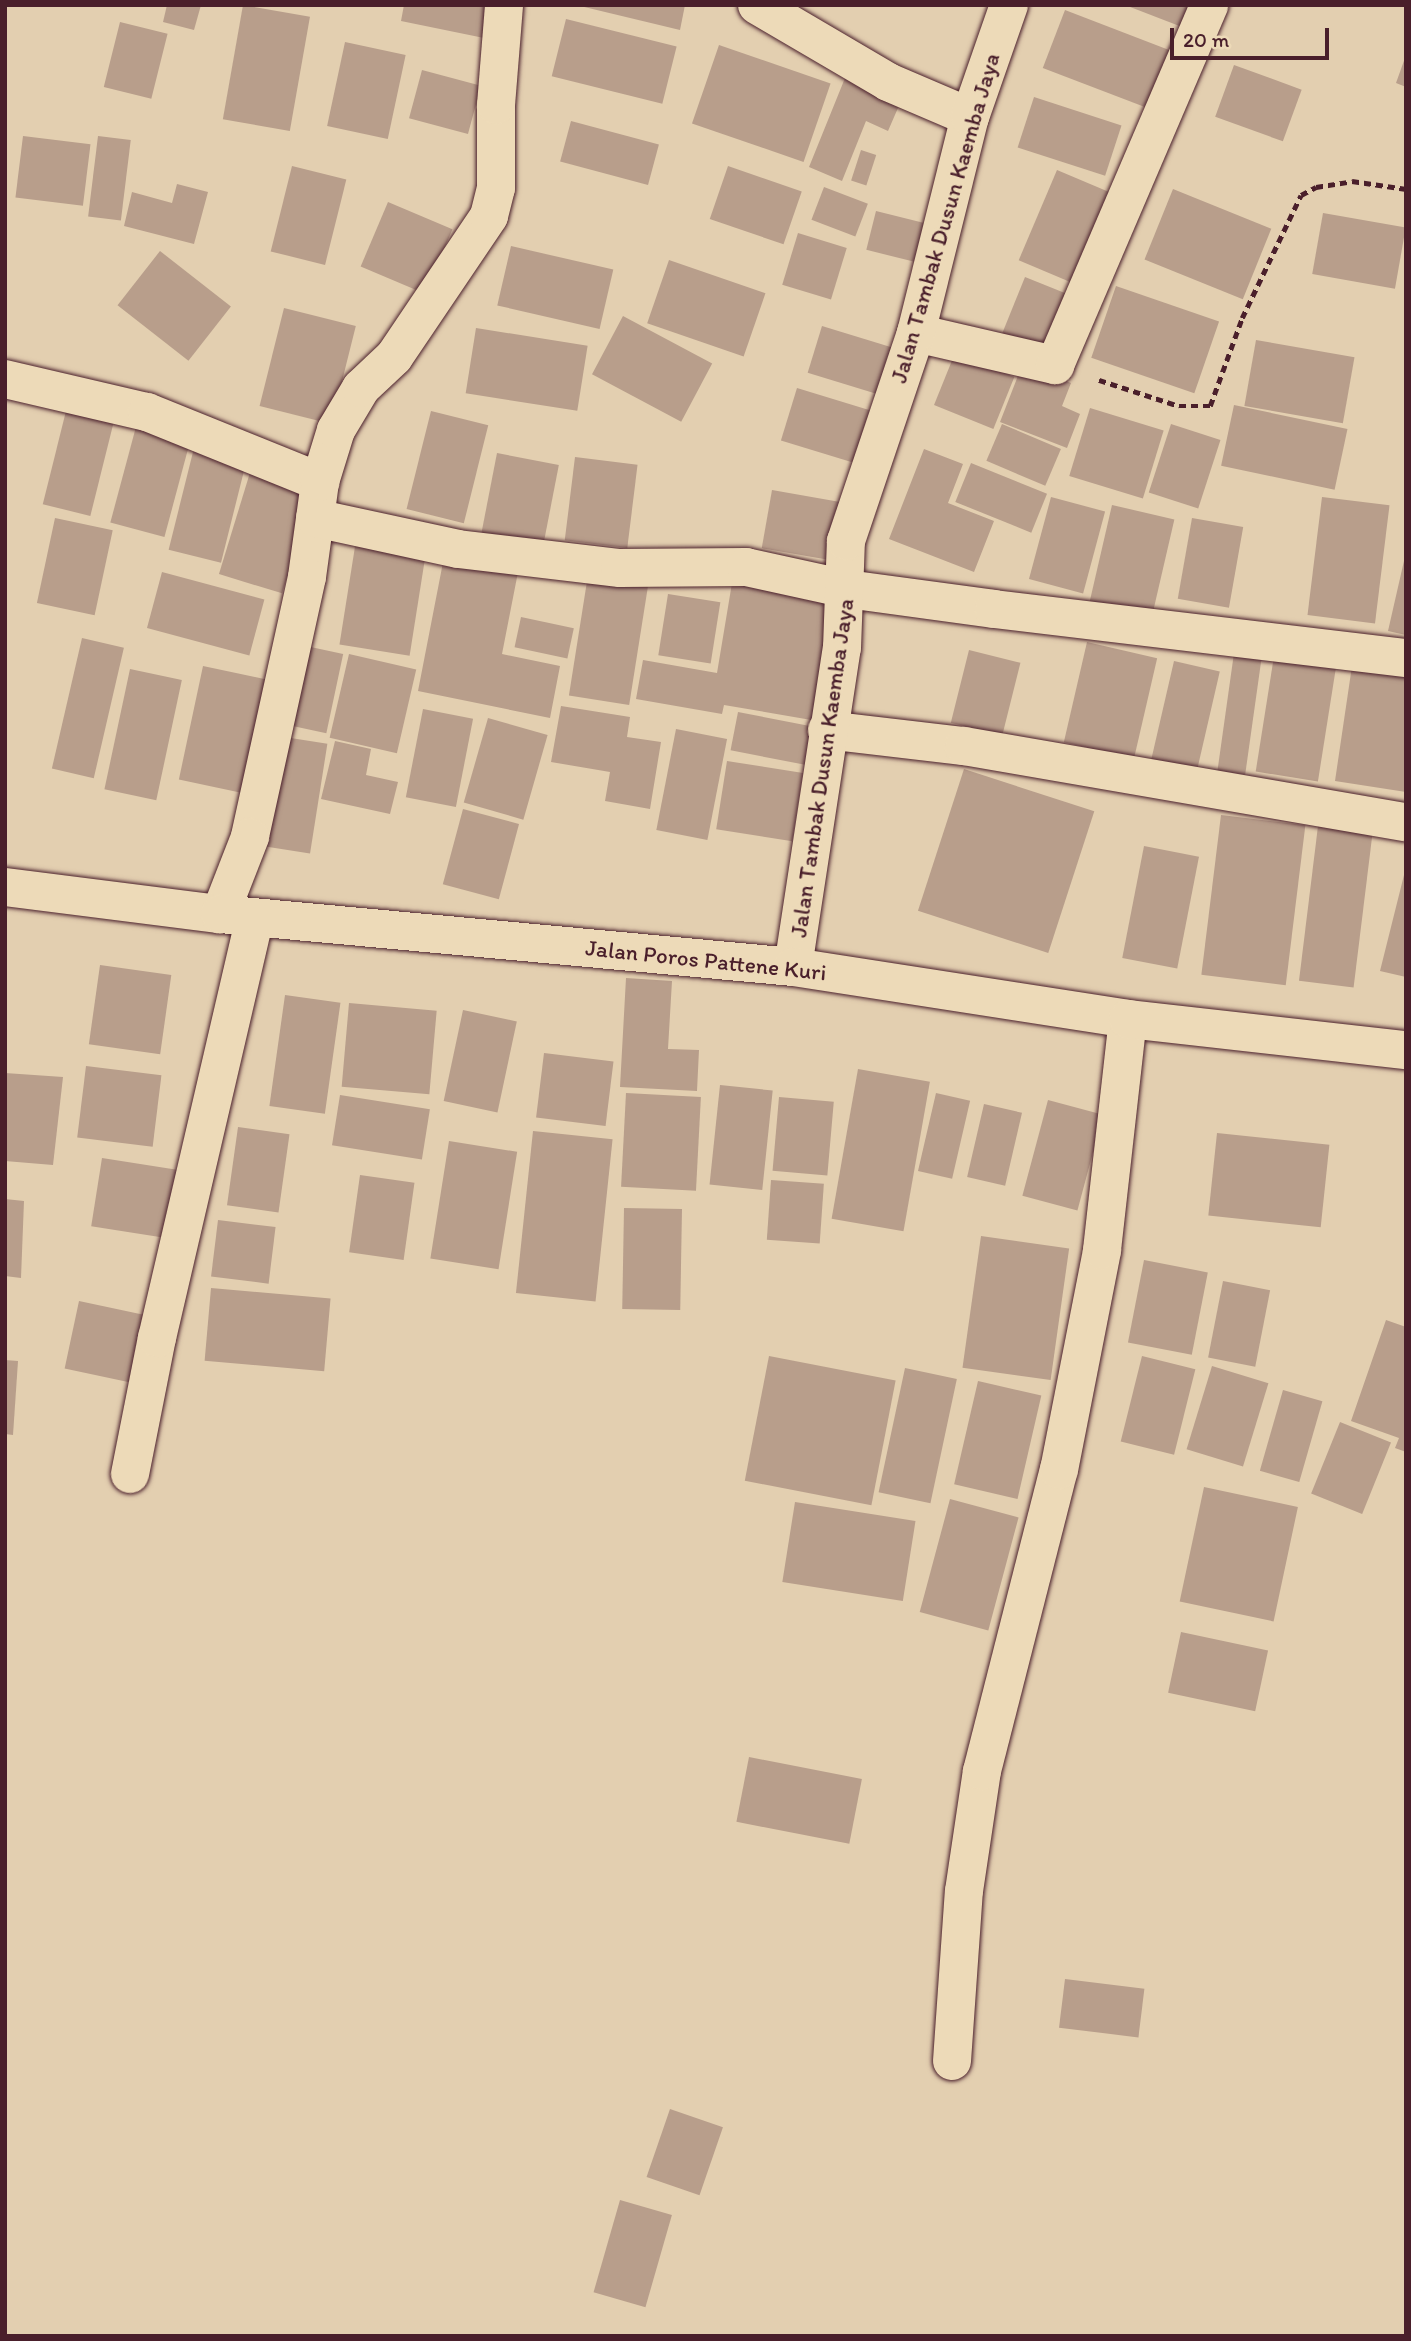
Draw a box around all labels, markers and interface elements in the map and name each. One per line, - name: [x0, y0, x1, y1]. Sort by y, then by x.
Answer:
- scale bar: [1173, 14, 1332, 58]
- text: 20 m: [1183, 27, 1229, 52]
- street label: Jalan Tambak Dusun Kaemba Jaya: [885, 51, 1005, 385]
- street label: Jalan Tambak Dusun Kaemba Jaya: [785, 598, 859, 938]
- street label: Jalan Poros Pattene Kuri: [584, 934, 828, 986]

